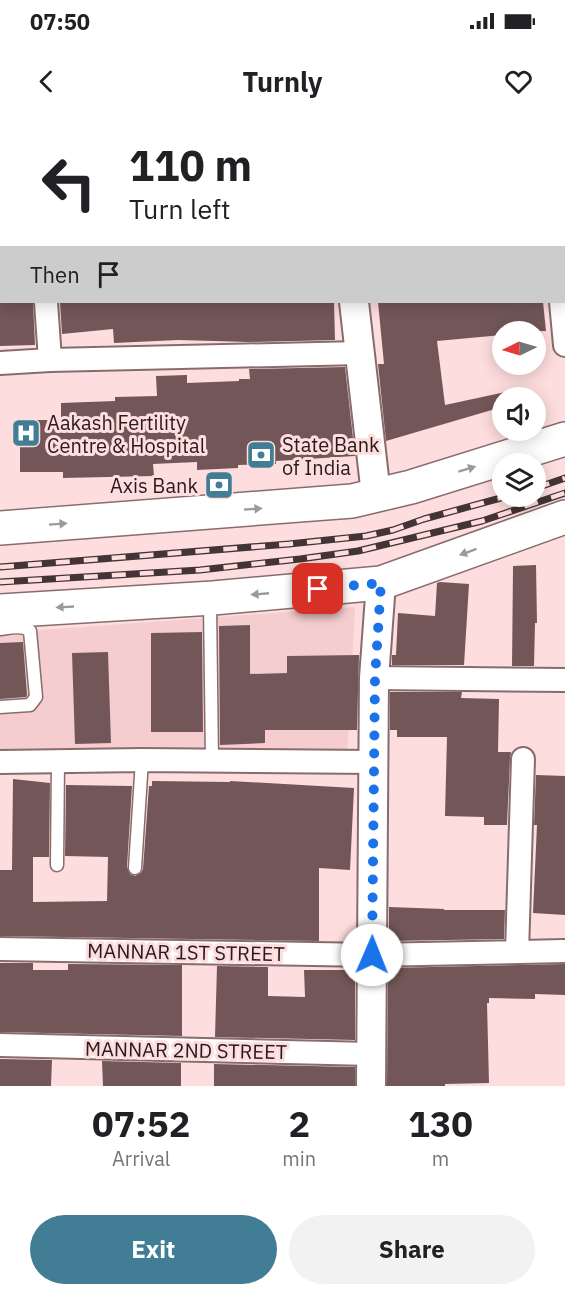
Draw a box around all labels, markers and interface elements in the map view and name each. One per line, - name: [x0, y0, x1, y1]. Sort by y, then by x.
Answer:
- text: 07:50: [30, 7, 90, 36]
- text: Turnly: [242, 64, 323, 99]
- icon: back: [30, 65, 63, 98]
- icon: heart: [502, 65, 535, 98]
- text: 110 m: [129, 138, 252, 193]
- icon: left: [30, 144, 108, 222]
- text: Turn left: [129, 191, 230, 226]
- icon: arrive: [92, 258, 125, 291]
- text: Then: [30, 260, 80, 289]
- north arrow: [492, 321, 546, 375]
- map controls: [492, 321, 546, 507]
- button: sound: [492, 387, 546, 441]
- place label: Aakash Fertility Centre & Hospital: [47, 409, 205, 459]
- hospital icon: Aakash Fertility Centre & Hospital: [10, 417, 42, 449]
- place label: State Bank of India: [282, 431, 380, 481]
- bank icon: State Bank of India: [245, 439, 277, 471]
- button: layers: [492, 453, 546, 507]
- one-way arrow: [458, 464, 476, 473]
- bank icon: Axis Bank: [203, 469, 235, 501]
- place label: Axis Bank: [110, 472, 198, 499]
- one-way arrow: [243, 504, 262, 514]
- one-way arrow: [49, 519, 68, 528]
- one-way arrow: [459, 547, 477, 557]
- pin: [292, 563, 343, 614]
- icon: arrive: [301, 572, 334, 605]
- one-way arrow: [250, 589, 269, 599]
- one-way arrow: [56, 603, 75, 612]
- position arrow: [340, 923, 404, 987]
- street label: MANNAR 1ST STREET: [87, 937, 285, 967]
- street label: MANNAR 2ND STREET: [85, 1035, 287, 1065]
- text: 07:52: [92, 1100, 190, 1147]
- text: 2: [288, 1100, 310, 1147]
- text: 130: [408, 1100, 473, 1147]
- text: Arrival: [112, 1145, 170, 1172]
- text: min: [282, 1145, 316, 1172]
- text: m: [432, 1145, 449, 1172]
- button: Exit: [30, 1215, 277, 1284]
- button: Share: [289, 1215, 535, 1284]

